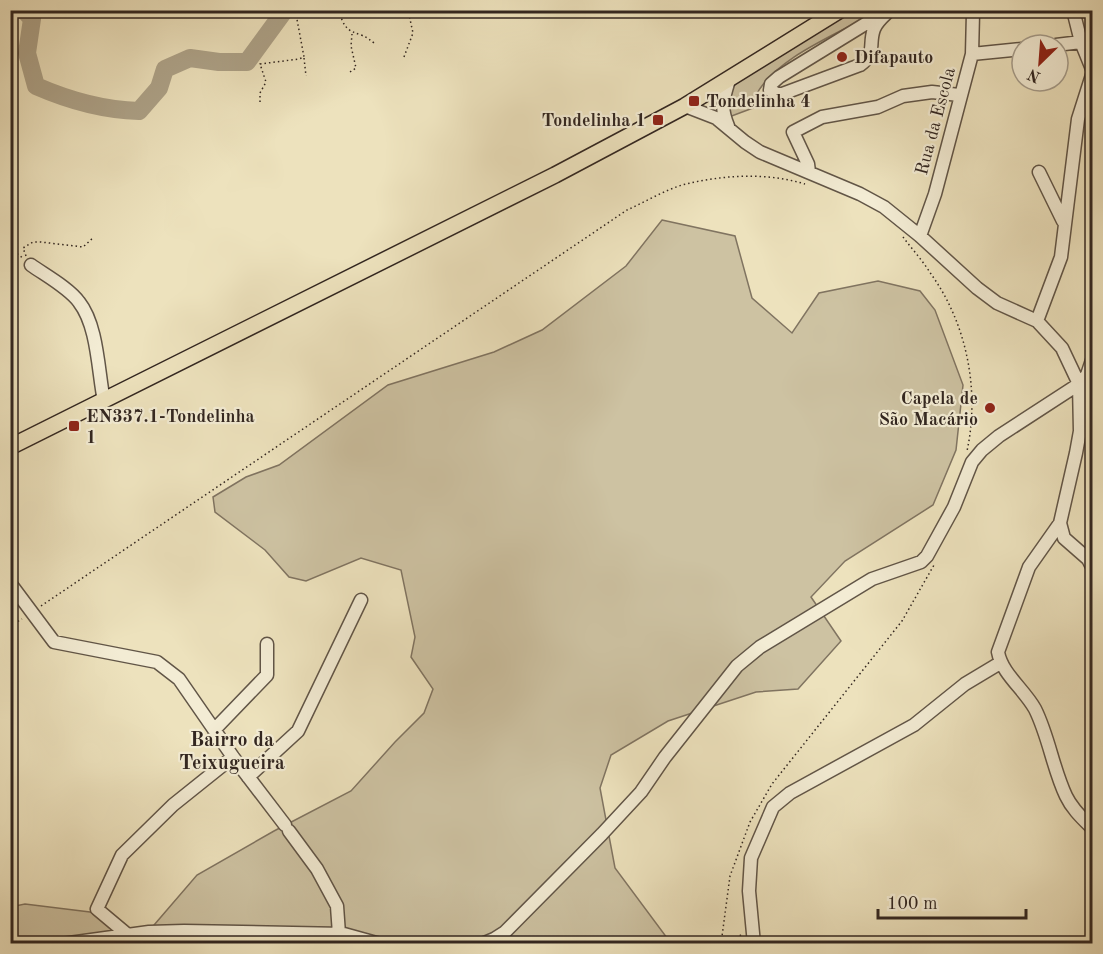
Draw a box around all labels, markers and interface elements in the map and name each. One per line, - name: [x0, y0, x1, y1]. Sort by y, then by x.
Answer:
- north arrow: [1010, 33, 1070, 93]
- place label: Difapauto: [854, 49, 933, 67]
- marker: Difapauto: [835, 50, 849, 64]
- street label: Rua da Escola: [913, 65, 959, 177]
- text: N: [1025, 65, 1043, 85]
- place label: Tondelinha 4: [706, 93, 811, 111]
- marker: Tondelinha 4: [687, 94, 701, 108]
- place label: Tondelinha 1: [541, 112, 646, 130]
- marker: Tondelinha 1: [651, 113, 665, 127]
- place label: Capela de São Macário: [879, 390, 978, 429]
- marker: Capela de São Macário: [983, 401, 997, 415]
- place label: EN337.1-Tondelinha 1: [86, 408, 255, 447]
- marker: EN337.1-Tondelinha 1: [67, 419, 81, 433]
- district label: Bairro da Teixugueira: [179, 731, 285, 774]
- scale bar: [878, 882, 1026, 920]
- text: 100 m: [887, 895, 938, 913]

